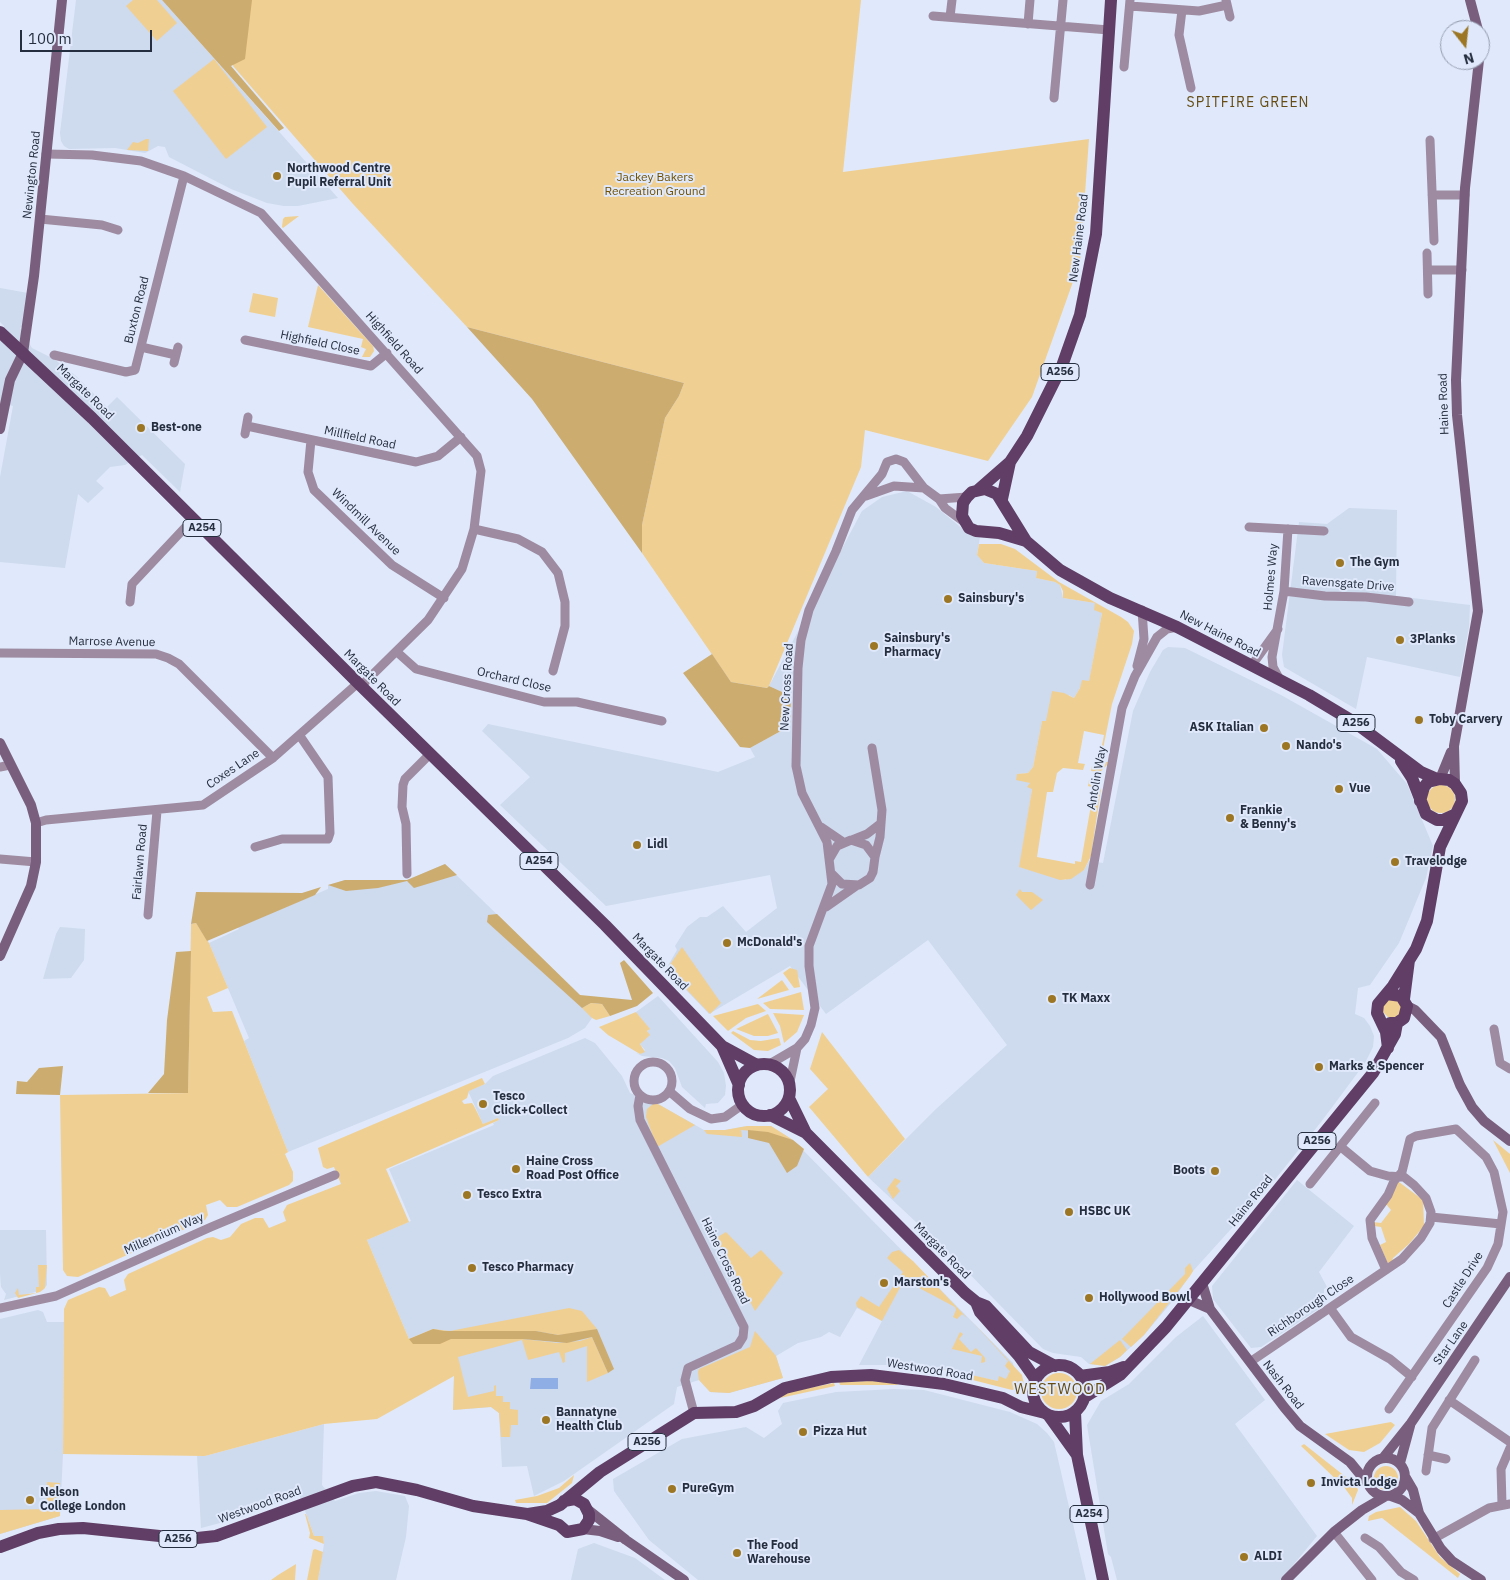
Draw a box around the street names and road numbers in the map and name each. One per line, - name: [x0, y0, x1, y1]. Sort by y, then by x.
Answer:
- street label: Newington Road: [20, 130, 44, 220]
- street label: New Haine Road: [1066, 193, 1092, 283]
- street label: Buxton Road: [122, 275, 152, 345]
- street label: Highfield Road: [362, 309, 426, 377]
- street label: Highfield Close: [279, 328, 361, 358]
- street label: Margate Road: [53, 361, 117, 423]
- road number: A256: [1041, 364, 1079, 381]
- street label: Haine Road: [1436, 373, 1452, 435]
- street label: Millfield Road: [323, 423, 397, 453]
- street label: Windmill Avenue: [329, 485, 403, 559]
- road number: A254: [183, 520, 221, 536]
- street label: Holmes Way: [1261, 543, 1281, 611]
- street label: Ravensgate Drive: [1301, 574, 1395, 594]
- street label: New Haine Road: [1177, 607, 1263, 661]
- street label: Marrose Avenue: [68, 634, 156, 650]
- street label: New Cross Road: [778, 643, 796, 731]
- street label: Margate Road: [341, 647, 403, 709]
- street label: Orchard Close: [475, 664, 553, 696]
- road number: A256: [1337, 714, 1375, 731]
- street label: Antolin Way: [1084, 745, 1110, 811]
- street label: Coxes Lane: [204, 746, 262, 792]
- street label: Fairlawn Road: [130, 823, 150, 901]
- road number: A254: [520, 852, 558, 869]
- street label: Margate Road: [629, 930, 691, 994]
- road number: A256: [1298, 1132, 1336, 1150]
- street label: Haine Road: [1226, 1172, 1276, 1230]
- street label: Millennium Way: [122, 1210, 206, 1258]
- street label: Haine Cross Road: [698, 1215, 752, 1307]
- street label: Margate Road: [911, 1220, 973, 1282]
- street label: Castle Drive: [1439, 1249, 1487, 1311]
- street label: Richborough Close: [1265, 1272, 1357, 1340]
- street label: Star Lane: [1431, 1318, 1471, 1368]
- street label: Westwood Road: [886, 1356, 974, 1384]
- street label: Nash Road: [1259, 1358, 1307, 1412]
- road number: A256: [628, 1434, 666, 1450]
- street label: Westwood Road: [217, 1483, 303, 1527]
- road number: A254: [1070, 1506, 1108, 1522]
- road number: A256: [159, 1530, 197, 1548]

